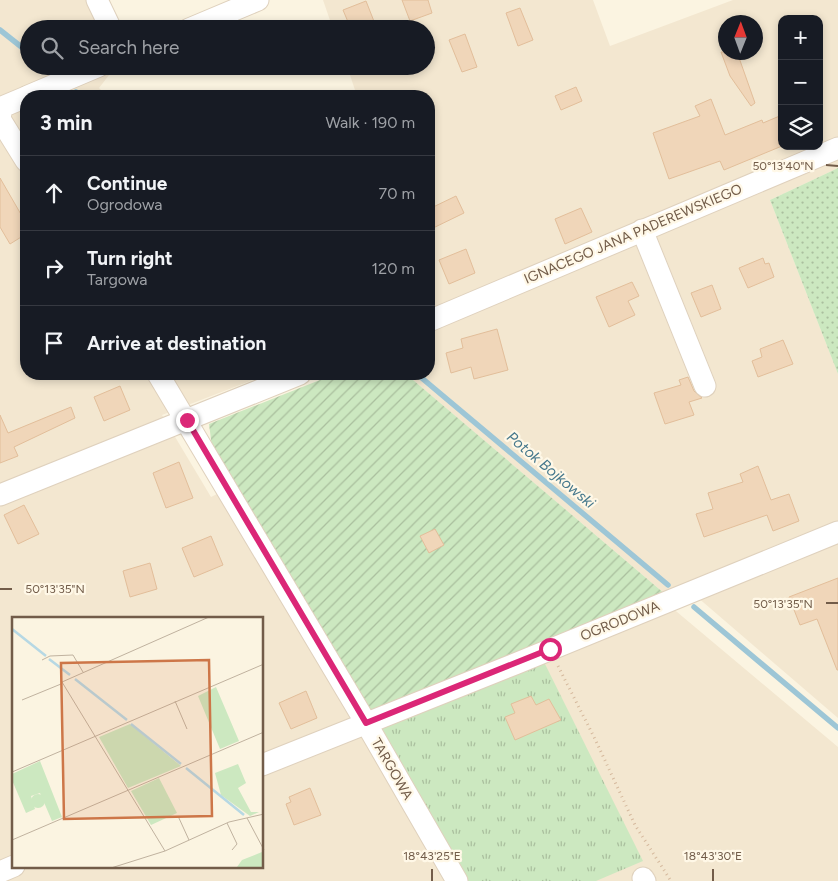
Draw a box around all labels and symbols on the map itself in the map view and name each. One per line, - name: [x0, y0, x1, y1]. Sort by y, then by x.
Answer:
- north arrow: [718, 15, 763, 60]
- text: 50°13'40"N: [752, 159, 814, 173]
- street label: IGNACEGO JANA PADEREWSKIEGO: [522, 180, 745, 288]
- route end: [176, 409, 199, 432]
- water label: Potok Bojkowski: [503, 428, 599, 512]
- text: 50°13'35"N: [25, 582, 85, 596]
- street label: OGRODOWA: [578, 597, 663, 645]
- text: 50°13'35"N: [753, 597, 813, 611]
- inset map: [12, 617, 264, 868]
- route start: [539, 638, 562, 661]
- street label: TARGOWA: [367, 735, 417, 804]
- text: 18°43'25"E: [403, 849, 461, 863]
- text: 18°43'30"E: [684, 849, 742, 863]

